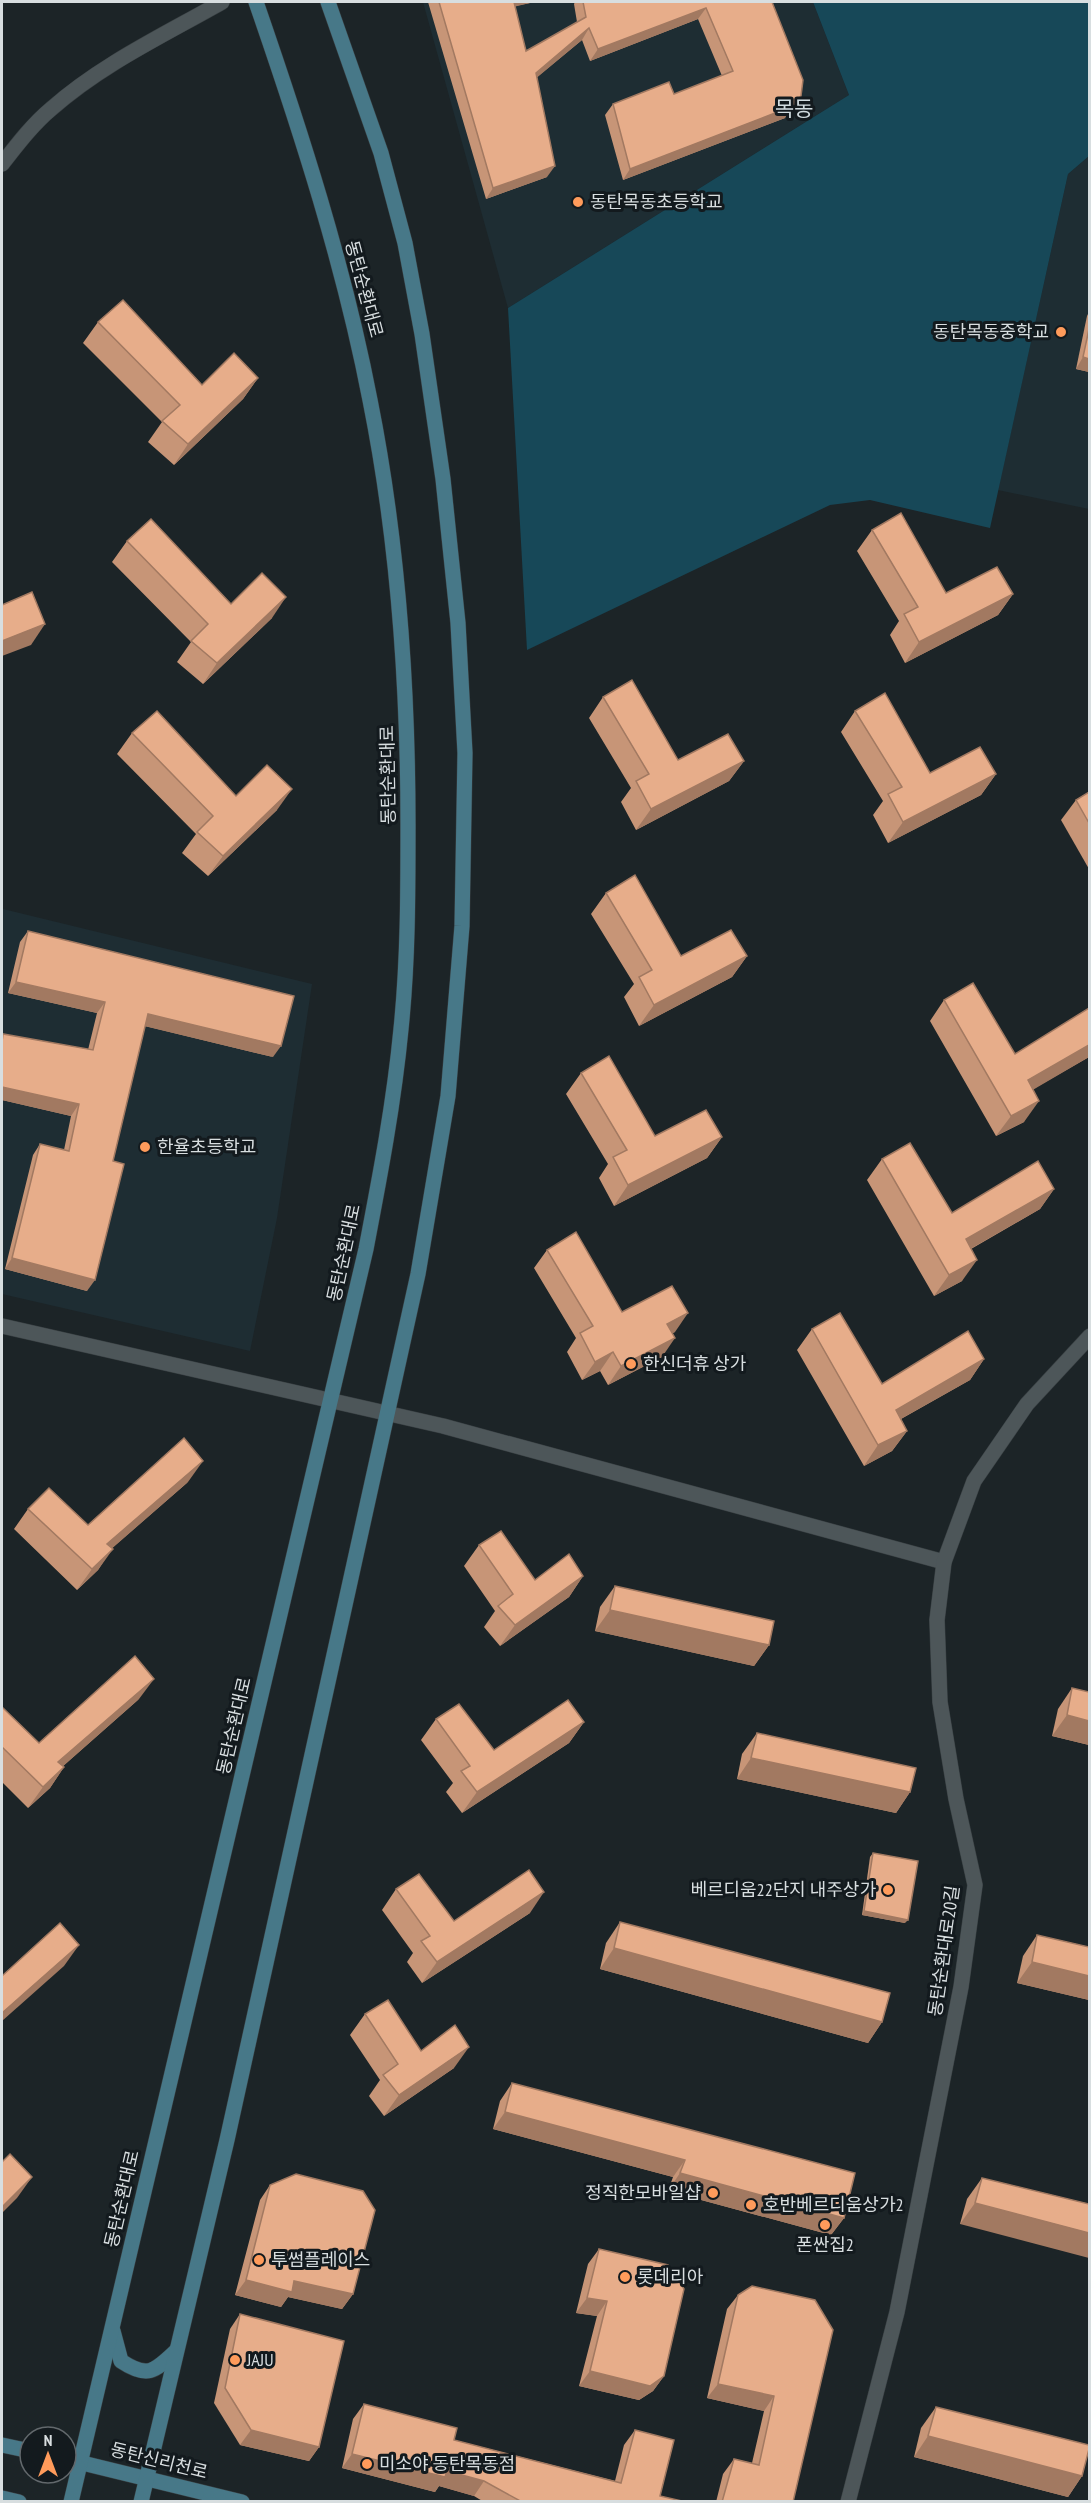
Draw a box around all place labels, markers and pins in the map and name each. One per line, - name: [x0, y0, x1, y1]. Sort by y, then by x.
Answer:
- place label: 동탄목동초등학교: [590, 190, 722, 213]
- marker: 동탄목동초등학교: [571, 195, 585, 209]
- place label: 동탄목동중학교: [933, 320, 1049, 343]
- marker: 동탄목동중학교: [1054, 325, 1068, 339]
- place label: 한율초등학교: [157, 1135, 256, 1158]
- marker: 한율초등학교: [138, 1140, 152, 1154]
- place label: 한신더휴 상가: [643, 1352, 747, 1375]
- marker: 한신더휴 상가: [624, 1357, 638, 1371]
- place label: 베르디움22단지 내주상가: [690, 1878, 876, 1901]
- marker: 베르디움22단지 내주상가: [881, 1883, 895, 1897]
- place label: 정직한모바일샵: [585, 2181, 701, 2204]
- marker: 정직한모바일샵: [706, 2186, 720, 2200]
- place label: 호반베르디움상가2: [763, 2193, 904, 2216]
- marker: 호반베르디움상가2: [744, 2198, 758, 2212]
- marker: 폰싼집2: [818, 2218, 832, 2232]
- place label: 폰싼집2: [796, 2233, 854, 2256]
- place label: 투썸플레이스: [271, 2248, 370, 2271]
- marker: 투썸플레이스: [252, 2253, 266, 2267]
- place label: 롯데리아: [637, 2265, 704, 2288]
- marker: 롯데리아: [618, 2270, 632, 2284]
- place label: JAJU: [246, 2348, 274, 2371]
- marker: JAJU: [228, 2353, 242, 2367]
- place label: 미소야 동탄목동점: [379, 2452, 515, 2475]
- marker: 미소야 동탄목동점: [360, 2457, 374, 2471]

